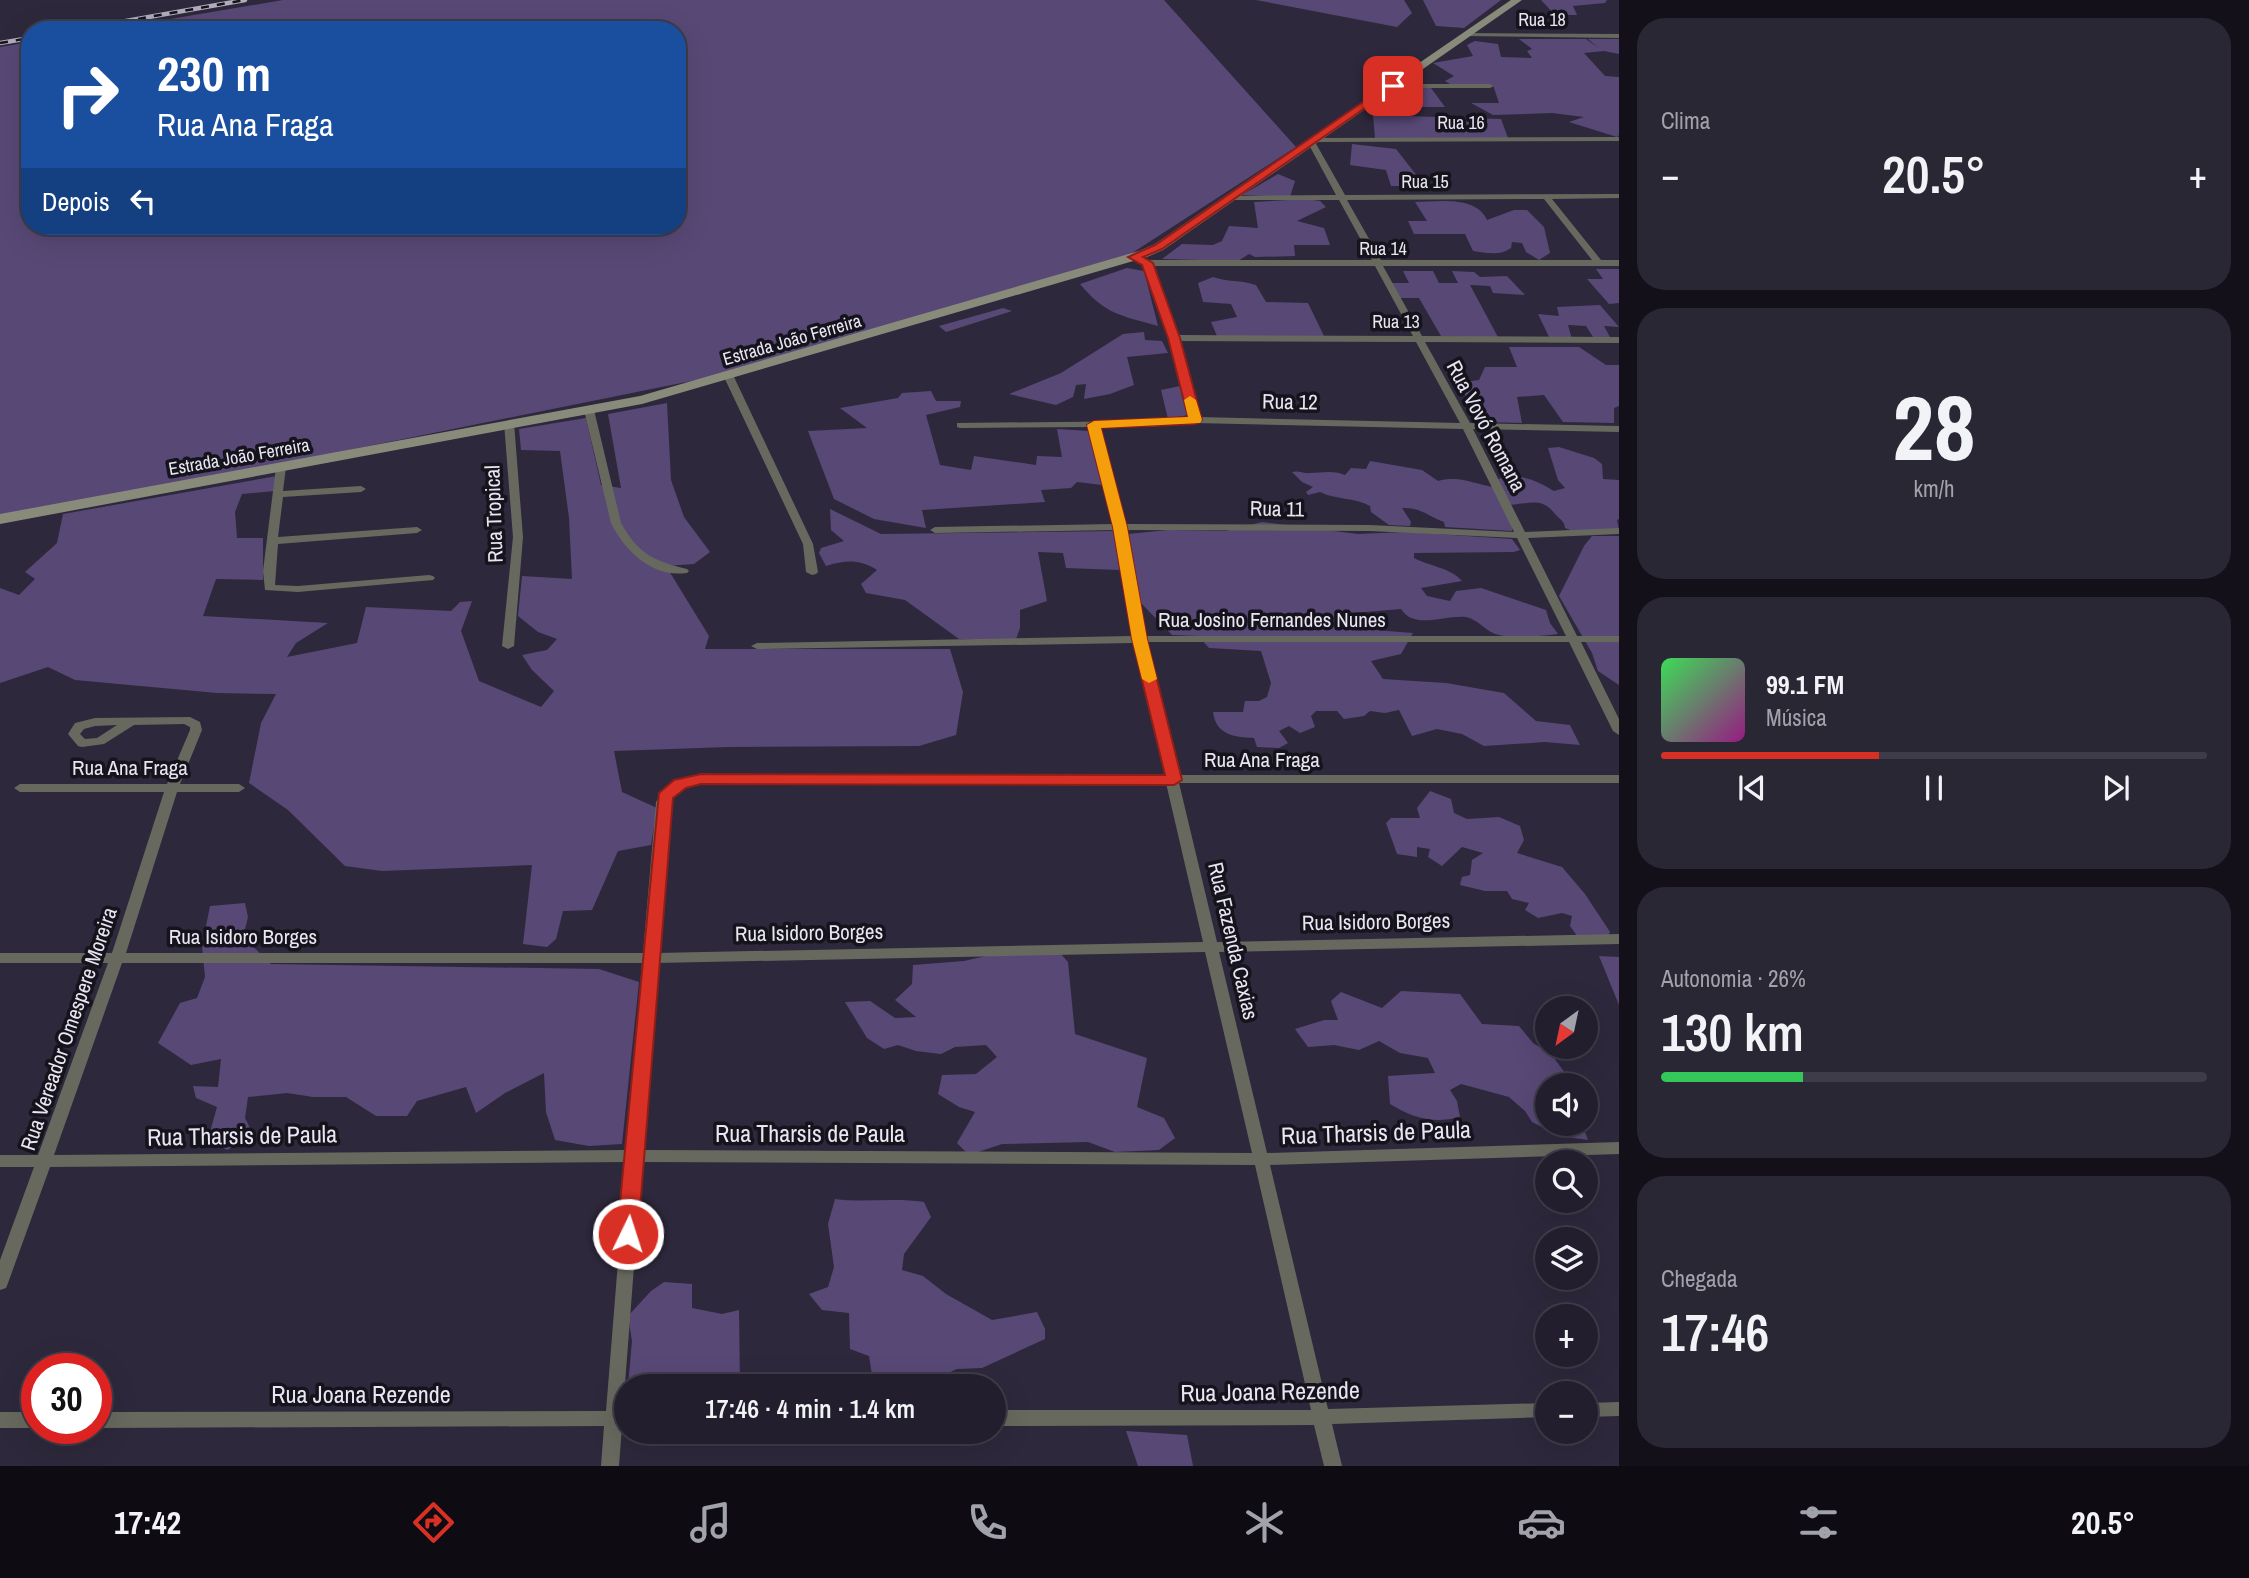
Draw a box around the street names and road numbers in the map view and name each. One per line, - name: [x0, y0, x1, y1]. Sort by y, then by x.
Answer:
- street label: Rua 18: [1518, 7, 1566, 32]
- street label: Rua 16: [1437, 110, 1485, 135]
- street label: Rua 15: [1401, 169, 1449, 194]
- street label: Rua 14: [1359, 236, 1407, 261]
- street label: Estrada João Ferreira: [720, 308, 864, 371]
- street label: Rua 13: [1372, 309, 1420, 334]
- street label: Rua Vovó Romana: [1440, 355, 1533, 497]
- street label: Rua 12: [1262, 387, 1318, 416]
- street label: Estrada João Ferreira: [166, 432, 311, 481]
- street label: Rua Tropical: [477, 465, 510, 563]
- street label: Rua 11: [1250, 494, 1305, 523]
- street label: Rua Josino Fernandes Nunes: [1158, 605, 1386, 634]
- street label: Rua Ana Fraga: [1204, 745, 1320, 774]
- street label: Rua Ana Fraga: [72, 753, 188, 782]
- street label: Rua Fazenda Caxias: [1201, 859, 1266, 1023]
- street label: Rua Vereador Omespere Moreira: [13, 903, 124, 1154]
- street label: Rua Isidoro Borges: [1302, 906, 1450, 937]
- street label: Rua Isidoro Borges: [735, 917, 883, 948]
- street label: Rua Isidoro Borges: [169, 922, 317, 951]
- street label: Rua Tharsis de Paula: [1280, 1113, 1472, 1151]
- street label: Rua Tharsis de Paula: [147, 1117, 337, 1153]
- street label: Rua Tharsis de Paula: [715, 1117, 905, 1149]
- street label: Rua Joana Rezende: [1180, 1373, 1360, 1409]
- street label: Rua Joana Rezende: [271, 1378, 451, 1410]

